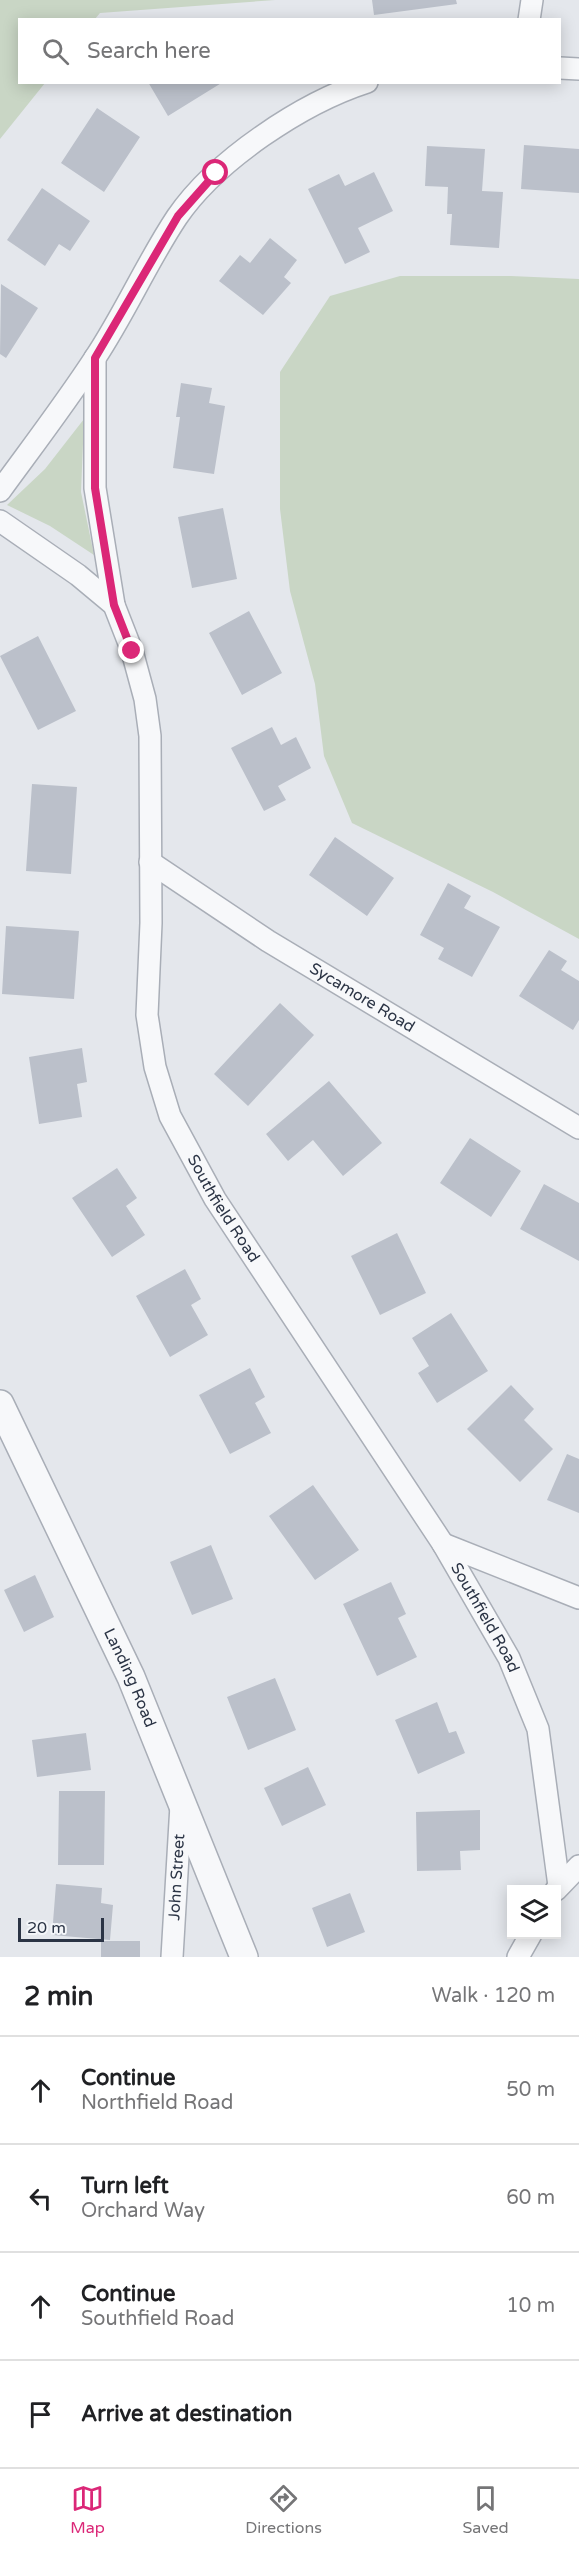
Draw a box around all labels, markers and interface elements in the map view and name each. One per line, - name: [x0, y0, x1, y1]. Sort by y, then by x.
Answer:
- search box: [18, 18, 561, 84]
- icon: search: [39, 35, 72, 68]
- text: Search here: [87, 38, 211, 64]
- route start: [202, 159, 228, 185]
- route end: [118, 637, 144, 663]
- street label: Sycamore Road: [306, 958, 418, 1037]
- street label: Southfield Road: [183, 1151, 264, 1266]
- street label: Southfield Road: [446, 1559, 524, 1675]
- street label: Landing Road: [99, 1625, 160, 1730]
- street label: John Street: [164, 1833, 189, 1921]
- map controls: [507, 1885, 561, 1939]
- button: layers: [507, 1885, 561, 1939]
- scale bar: [18, 1915, 104, 1942]
- text: 20 m: [27, 1918, 66, 1938]
- text: 2 min: [24, 1981, 93, 2012]
- text: Walk · 120 m: [432, 1984, 555, 2008]
- text: Continue: [81, 2065, 176, 2091]
- icon: ahead: [24, 2074, 57, 2107]
- text: 50 m: [506, 2078, 555, 2102]
- text: Northfield Road: [81, 2091, 233, 2115]
- text: Turn left: [81, 2173, 169, 2199]
- icon: left: [24, 2182, 57, 2215]
- text: 60 m: [506, 2186, 555, 2210]
- text: Orchard Way: [81, 2199, 205, 2223]
- text: Continue: [81, 2281, 176, 2307]
- icon: ahead: [24, 2290, 57, 2323]
- text: 10 m: [506, 2294, 555, 2318]
- text: Southfield Road: [81, 2307, 234, 2331]
- icon: arrive: [24, 2398, 57, 2431]
- text: Arrive at destination: [81, 2401, 292, 2427]
- tab: Map: [70, 2482, 105, 2538]
- tab: Directions: [245, 2482, 322, 2538]
- tab: Saved: [462, 2482, 509, 2538]

